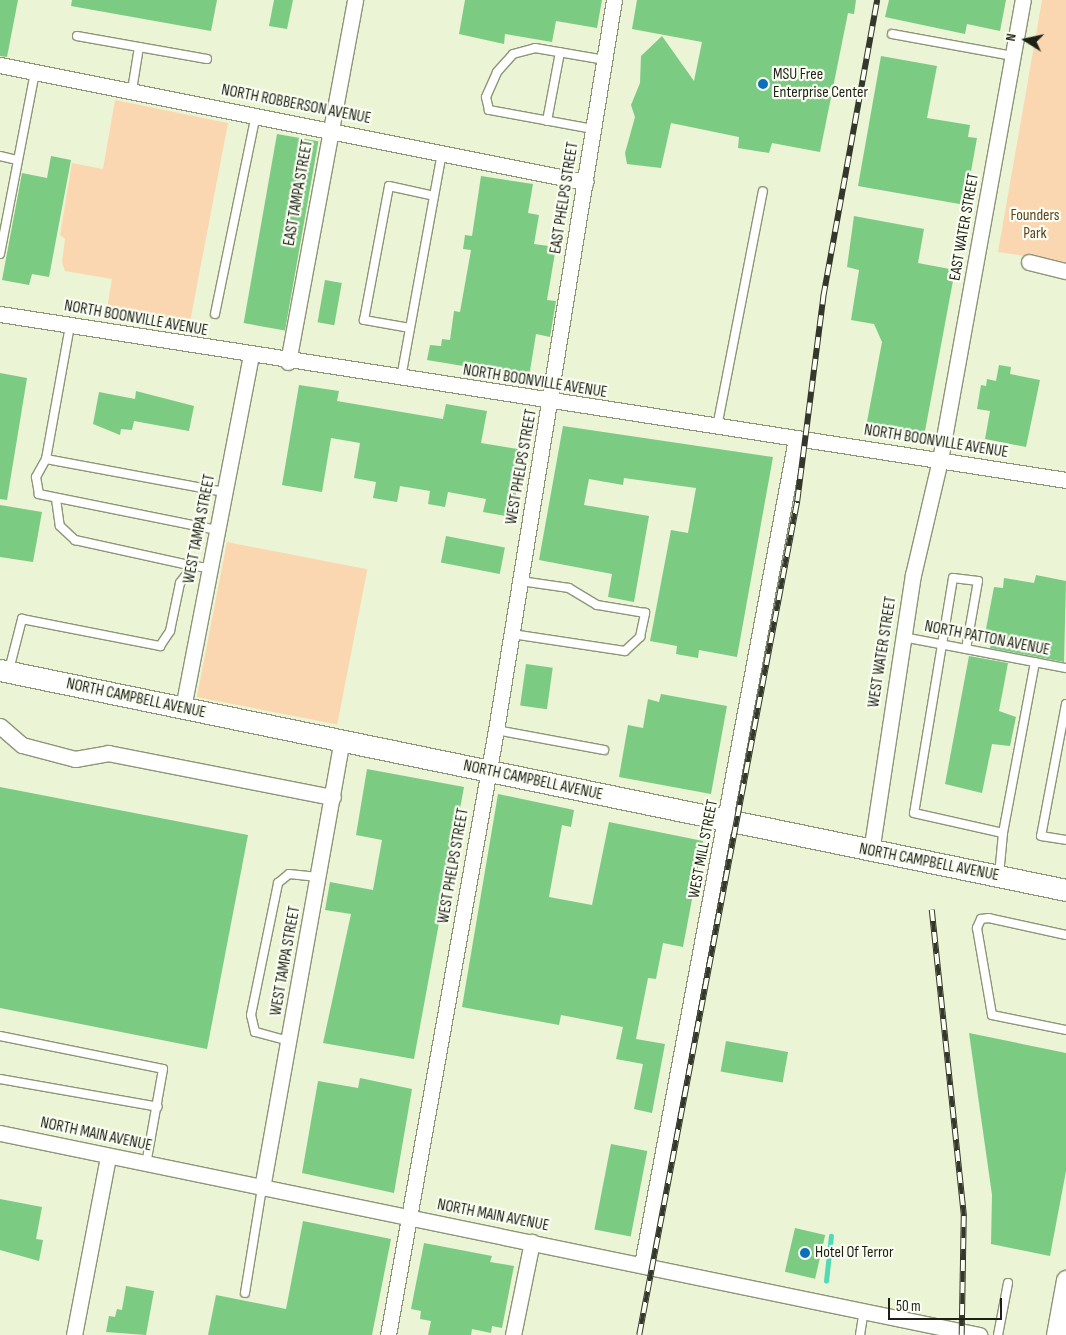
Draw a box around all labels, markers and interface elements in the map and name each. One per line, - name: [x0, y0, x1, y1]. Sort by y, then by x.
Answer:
- north arrow: [1001, 15, 1051, 65]
- text: N: [1002, 32, 1020, 42]
- place label: MSU Free Enterprise Center: [773, 65, 868, 103]
- marker: MSU Free Enterprise Center: [757, 78, 769, 90]
- street label: NORTH ROBBERSON AVENUE: [220, 81, 372, 129]
- street label: EAST TAMPA STREET: [280, 138, 318, 248]
- street label: EAST PHELPS STREET: [547, 141, 583, 255]
- street label: EAST WATER STREET: [946, 172, 984, 282]
- park label: Founders Park: [1010, 206, 1060, 244]
- street label: NORTH BOONVILLE AVENUE: [63, 297, 209, 341]
- street label: NORTH BOONVILLE AVENUE: [462, 361, 608, 403]
- street label: WEST PHELPS STREET: [502, 408, 542, 526]
- street label: NORTH BOONVILLE AVENUE: [863, 421, 1009, 463]
- street label: WEST TAMPA STREET: [180, 473, 220, 585]
- street label: WEST WATER STREET: [865, 595, 901, 709]
- street label: NORTH PATTON AVENUE: [923, 617, 1051, 661]
- street label: NORTH CAMPBELL AVENUE: [64, 675, 208, 723]
- street label: NORTH CAMPBELL AVENUE: [461, 757, 605, 805]
- street label: WEST MILL STREET: [685, 798, 723, 900]
- street label: WEST PHELPS STREET: [434, 807, 474, 925]
- street label: NORTH CAMPBELL AVENUE: [857, 840, 1001, 886]
- street label: WEST TAMPA STREET: [267, 905, 305, 1017]
- street label: NORTH MAIN AVENUE: [38, 1114, 154, 1156]
- street label: NORTH MAIN AVENUE: [435, 1196, 551, 1236]
- place label: Hotel Of Terror: [815, 1243, 894, 1263]
- marker: Hotel Of Terror: [799, 1247, 811, 1259]
- scale bar: [891, 1288, 1005, 1320]
- text: 50 m: [896, 1297, 921, 1316]

